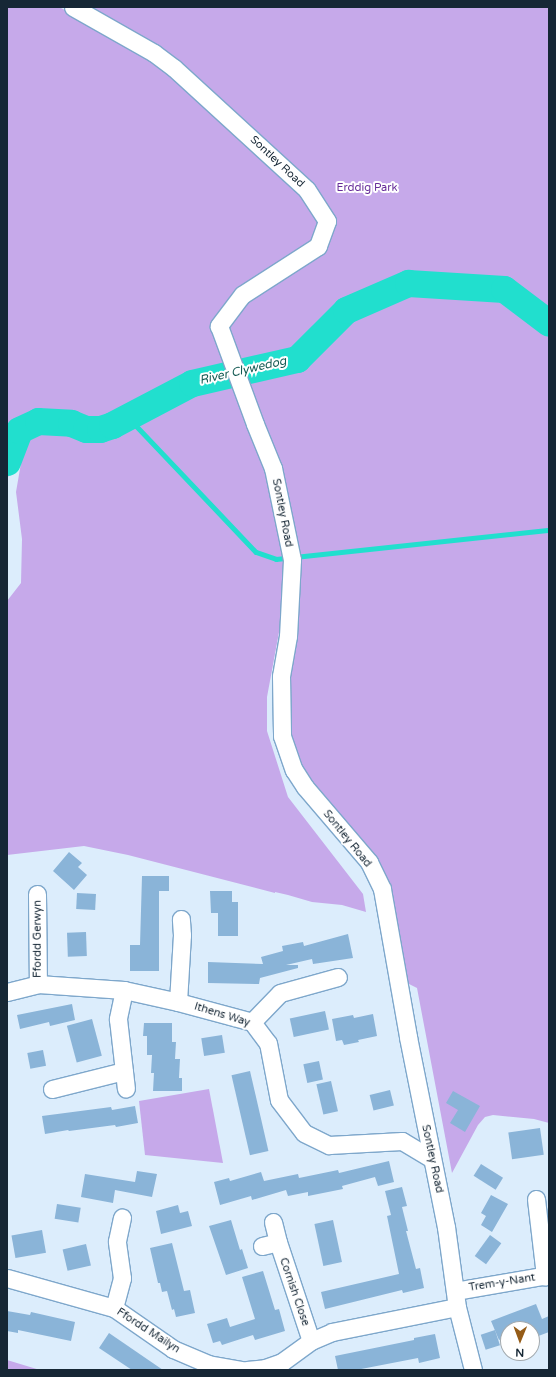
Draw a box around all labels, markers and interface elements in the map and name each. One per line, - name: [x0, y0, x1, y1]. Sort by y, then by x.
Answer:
- street label: Sontley Road: [247, 133, 307, 191]
- park label: Erddig Park: [337, 181, 397, 195]
- water label: River Clywedog: [198, 354, 288, 388]
- street label: Sontley Road: [269, 478, 295, 548]
- street label: Sontley Road: [320, 808, 374, 870]
- street label: Ffordd Gerwyn: [31, 900, 45, 978]
- street label: Ithens Way: [193, 1000, 251, 1030]
- street label: Sontley Road: [418, 1124, 446, 1194]
- street label: Cornish Close: [276, 1256, 312, 1328]
- street label: Trem-y-Nant: [468, 1271, 536, 1295]
- street label: Ffordd Mailyn: [114, 1306, 182, 1356]
- north arrow: [500, 1321, 540, 1361]
- text: N: [515, 1346, 524, 1359]

